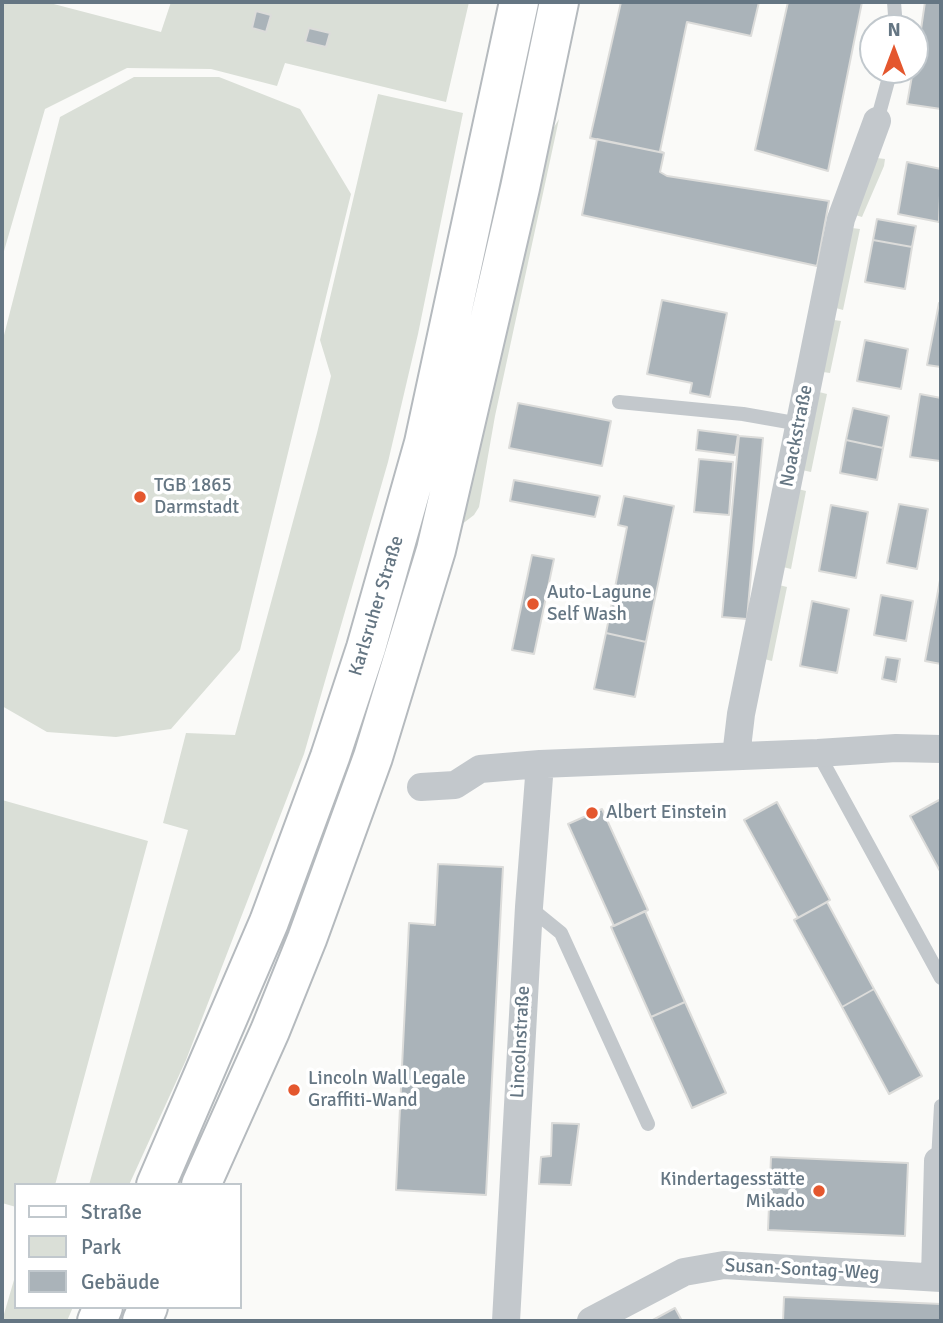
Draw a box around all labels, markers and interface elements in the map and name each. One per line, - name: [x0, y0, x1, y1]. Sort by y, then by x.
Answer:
- north arrow: [859, 14, 929, 84]
- text: N: [887, 18, 901, 42]
- street label: Noackstraße: [776, 383, 818, 489]
- place label: TGB 1865 Darmstadt: [154, 475, 239, 519]
- marker: TGB 1865 Darmstadt: [132, 489, 148, 505]
- street label: Karlsruher Straße: [345, 533, 409, 679]
- place label: Auto-Lagune Self Wash: [547, 582, 651, 626]
- marker: Auto-Lagune Self Wash: [525, 596, 541, 612]
- place label: Albert Einstein: [606, 802, 727, 824]
- marker: Albert Einstein: [584, 805, 600, 821]
- street label: Lincolnstraße: [507, 985, 535, 1099]
- place label: Lincoln Wall Legale Graffiti-Wand: [308, 1068, 466, 1112]
- marker: Lincoln Wall Legale Graffiti-Wand: [286, 1082, 302, 1098]
- place label: Kindertagesstätte Mikado: [660, 1169, 805, 1213]
- legend: [14, 1183, 242, 1309]
- marker: Kindertagesstätte Mikado: [811, 1183, 827, 1199]
- text: Straße: [81, 1199, 142, 1225]
- text: Park: [81, 1234, 121, 1260]
- street label: Susan-Sontag-Weg: [724, 1255, 880, 1285]
- text: Gebäude: [81, 1269, 160, 1295]

